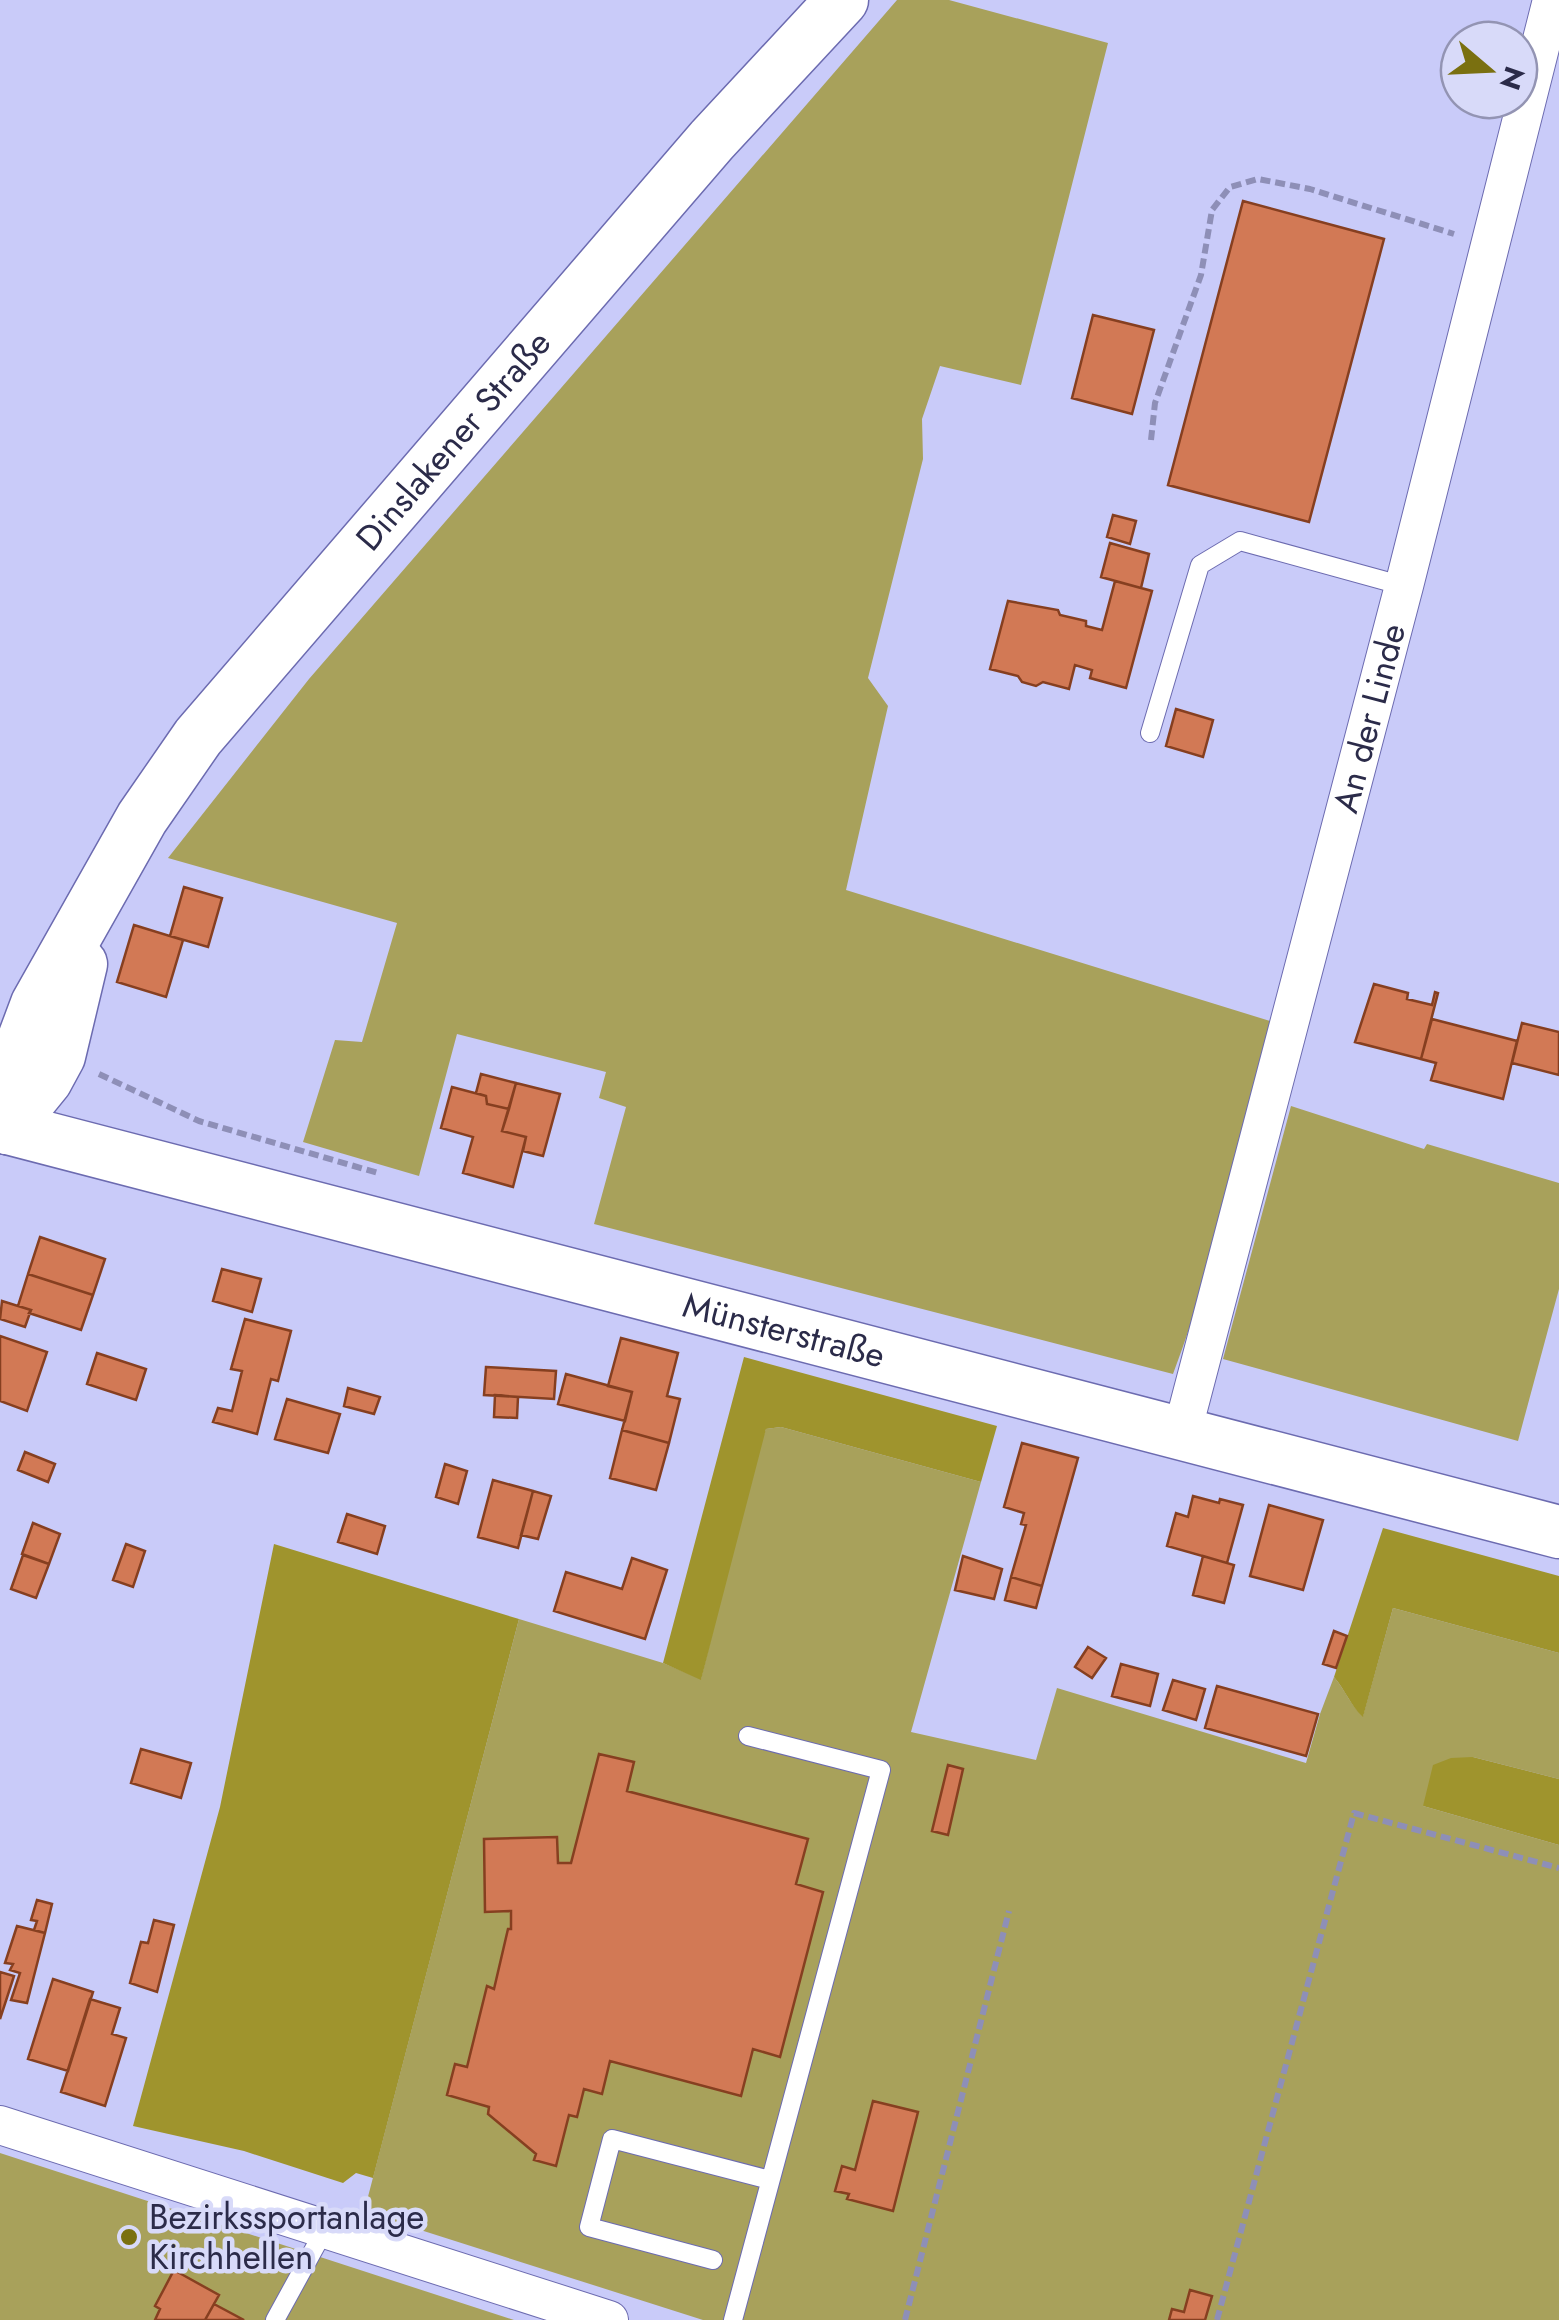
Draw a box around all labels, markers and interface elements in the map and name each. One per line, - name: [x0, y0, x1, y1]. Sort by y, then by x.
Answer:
- north arrow: [1439, 20, 1539, 120]
- text: N: [1489, 61, 1535, 95]
- street label: Dinslakener Straße: [344, 319, 562, 562]
- street label: An der Linde: [1321, 618, 1418, 818]
- street label: Münsterstraße: [677, 1280, 890, 1380]
- place label: Bezirkssportanlage Kirchhellen: [149, 2192, 424, 2282]
- marker: Bezirkssportanlage Kirchhellen: [118, 2226, 140, 2248]

